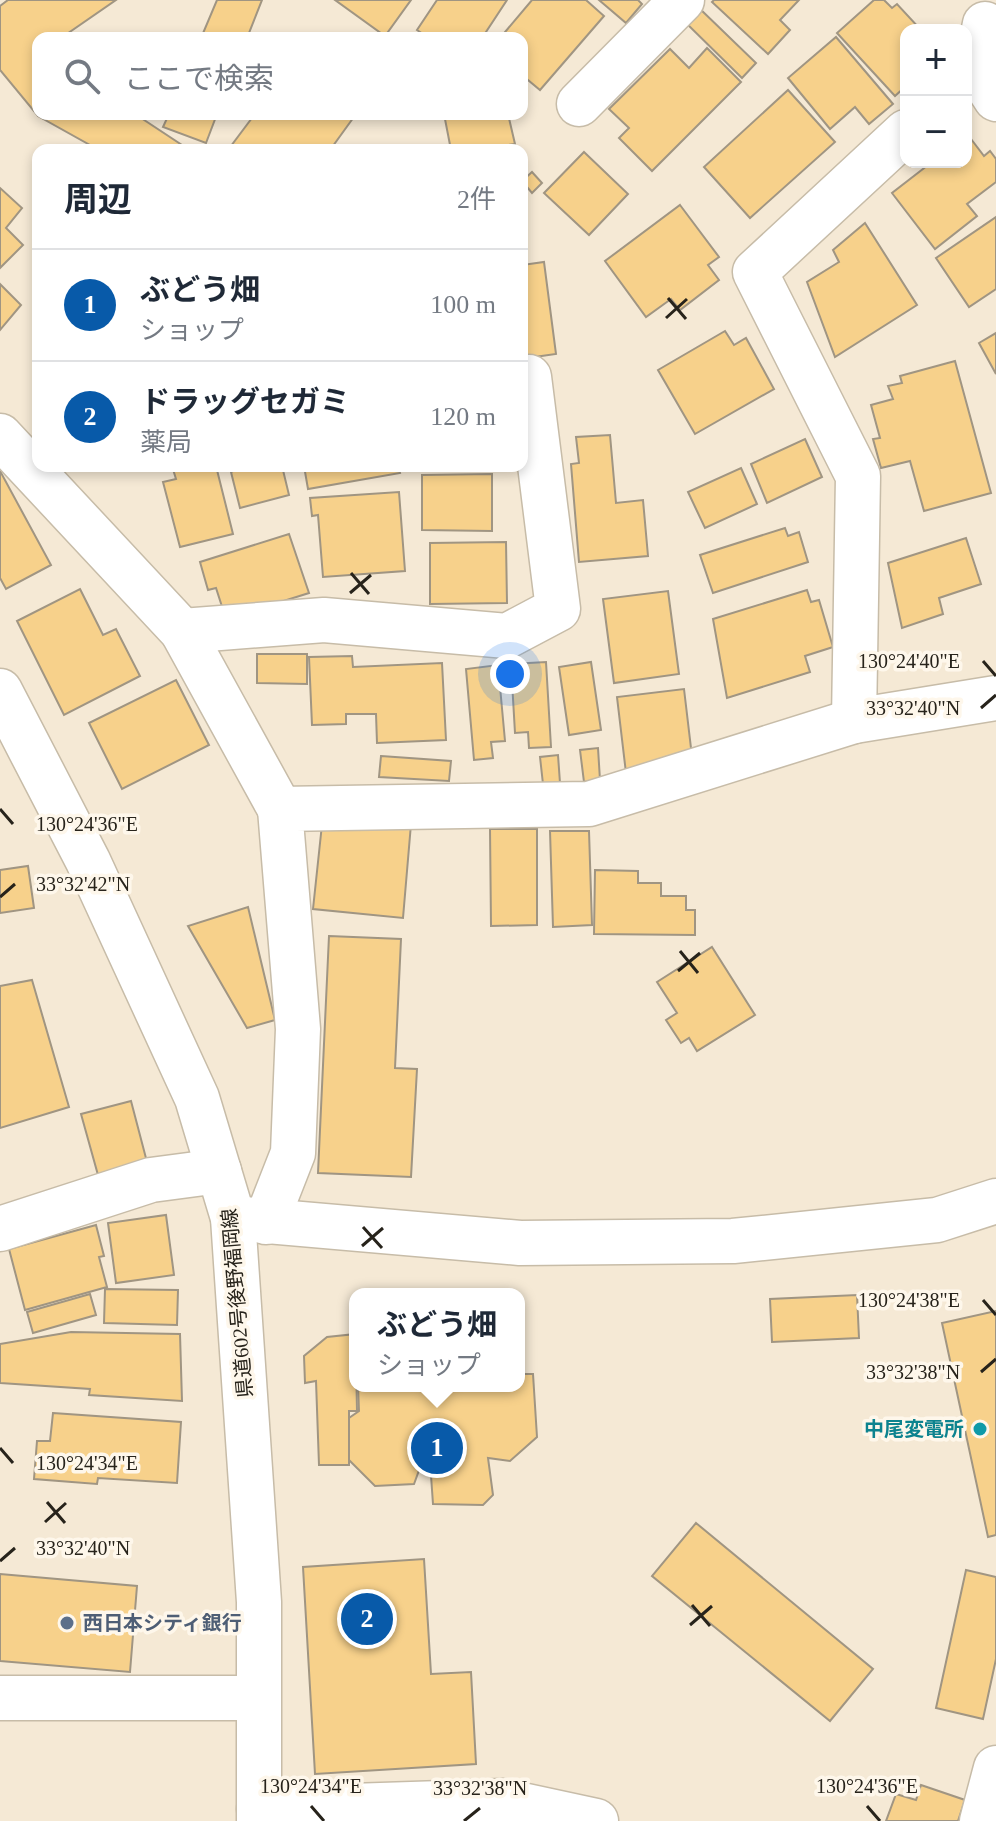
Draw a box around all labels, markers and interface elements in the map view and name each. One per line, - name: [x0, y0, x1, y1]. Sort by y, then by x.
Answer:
- map controls: [900, 24, 972, 168]
- button: +: [900, 24, 972, 96]
- search box: [32, 32, 528, 120]
- icon: search: [60, 54, 104, 98]
- text: ここで検索: [124, 62, 274, 95]
- button: −: [900, 96, 972, 168]
- text: 周辺: [64, 181, 132, 218]
- text: 2件: [457, 185, 496, 214]
- text: ぶどう畑: [140, 273, 260, 306]
- text: 1: [84, 290, 97, 319]
- text: 100 m: [430, 290, 496, 319]
- text: ショップ: [140, 316, 244, 345]
- text: ドラッグセガミ: [140, 385, 350, 418]
- text: 2: [84, 402, 97, 431]
- text: 120 m: [430, 402, 496, 431]
- text: 薬局: [140, 428, 192, 457]
- text: 130°24'40"E: [858, 650, 960, 672]
- your location: [490, 654, 530, 694]
- text: 33°32'40"N: [866, 697, 960, 719]
- text: 130°24'36"E: [36, 813, 138, 835]
- text: 33°32'42"N: [36, 873, 130, 895]
- street label: 県道602号後野福岡線: [218, 1207, 256, 1399]
- popup: [349, 1288, 525, 1392]
- text: 130°24'38"E: [858, 1289, 960, 1311]
- text: ぶどう畑: [377, 1308, 497, 1341]
- text: ショップ: [377, 1351, 481, 1380]
- text: 33°32'38"N: [866, 1361, 960, 1383]
- pin: 1: [411, 1418, 463, 1478]
- place label: 中尾変電所: [864, 1418, 964, 1440]
- marker: 中尾変電所: [971, 1420, 989, 1438]
- text: 130°24'34"E: [36, 1452, 138, 1474]
- text: 33°32'40"N: [36, 1537, 130, 1559]
- pin: 2: [341, 1589, 393, 1649]
- place label: 西日本シティ銀行: [83, 1612, 242, 1634]
- marker: 西日本シティ銀行: [58, 1614, 76, 1632]
- text: 130°24'34"E: [260, 1775, 362, 1797]
- text: 130°24'36"E: [816, 1775, 918, 1797]
- text: 33°32'38"N: [433, 1777, 527, 1799]

